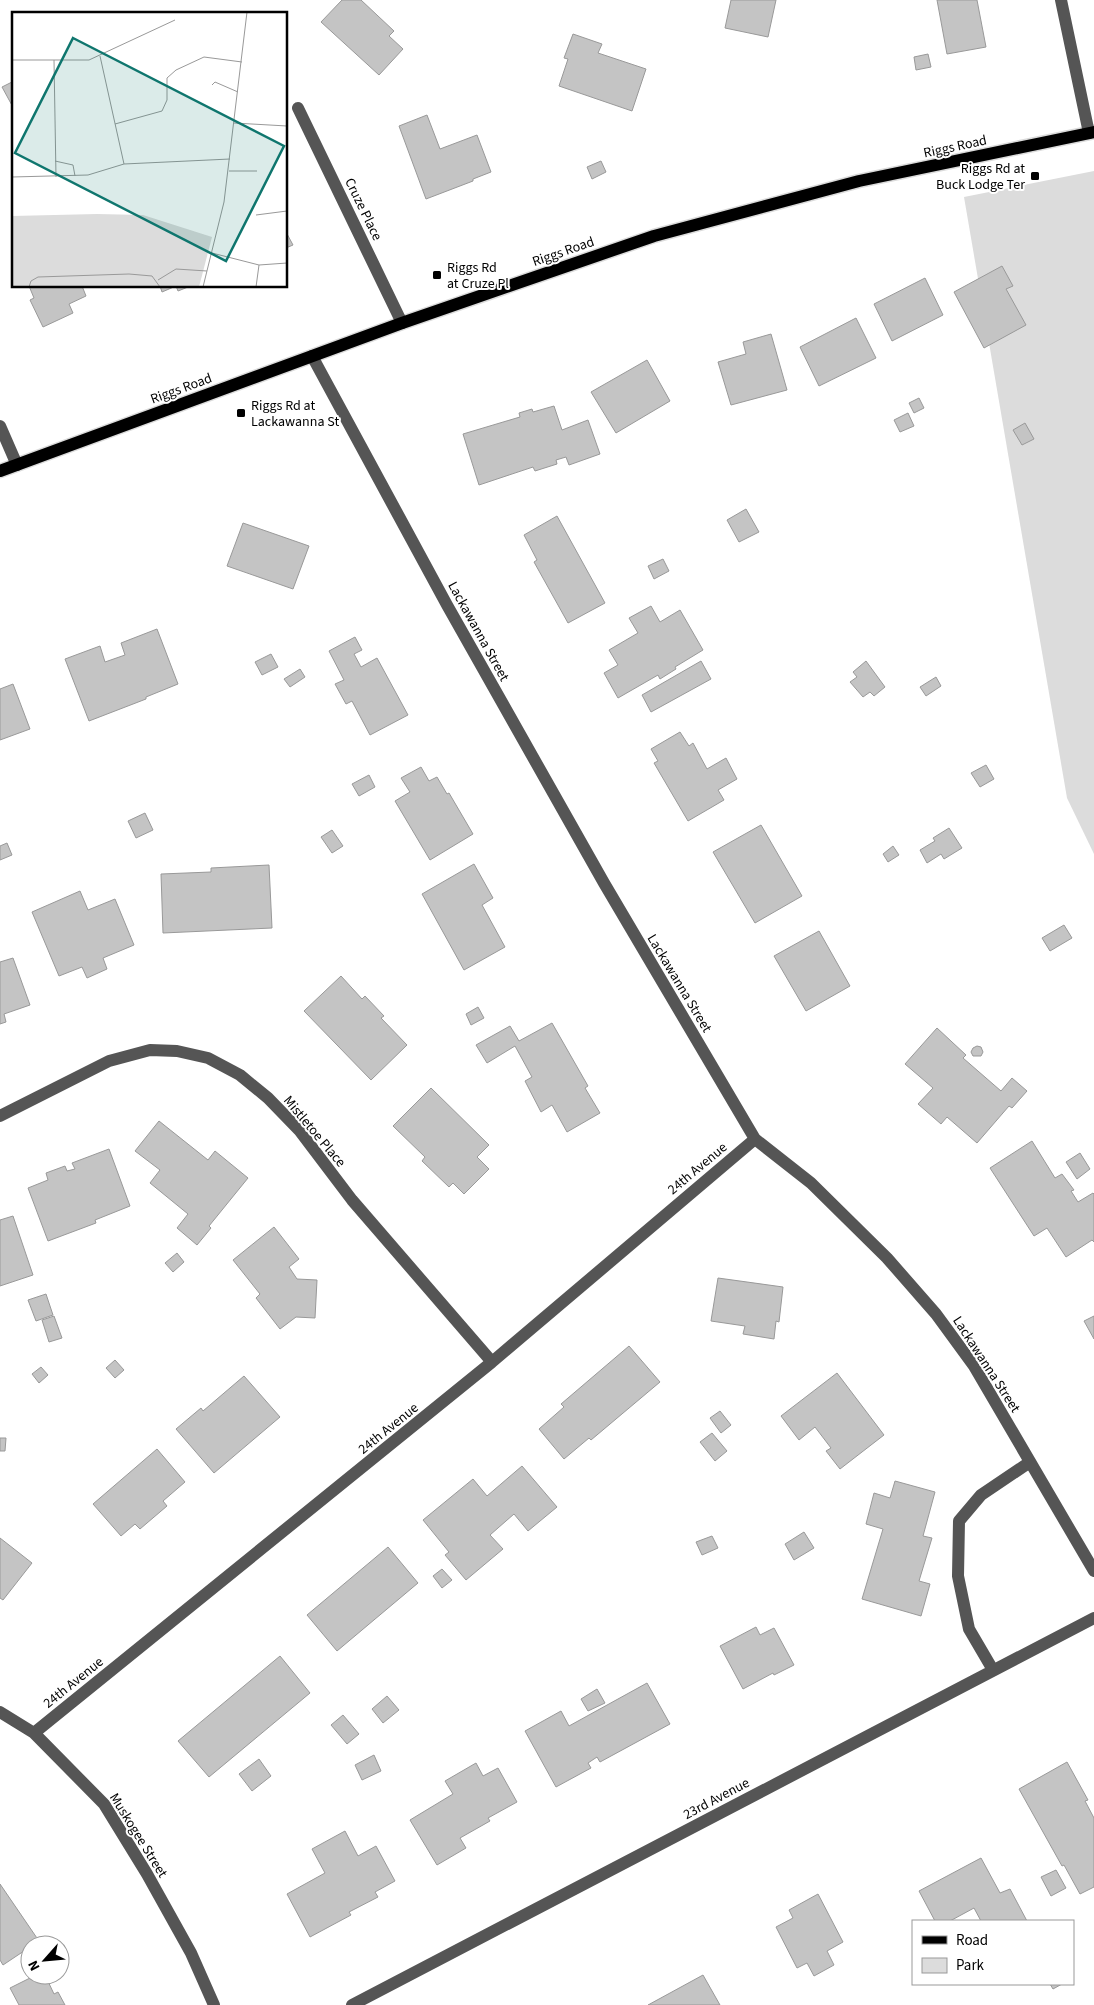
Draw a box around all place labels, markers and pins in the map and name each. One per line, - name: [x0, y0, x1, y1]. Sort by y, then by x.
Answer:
- place label: Riggs Rd at Buck Lodge Ter: [936, 159, 1025, 195]
- marker: Riggs Rd at Buck Lodge Ter: [1029, 170, 1041, 182]
- place label: Riggs Rd at Cruze Pl: [447, 258, 509, 294]
- marker: Riggs Rd at Cruze Pl: [431, 269, 443, 281]
- place label: Riggs Rd at Lackawanna St: [251, 396, 339, 432]
- marker: Riggs Rd at Lackawanna St: [235, 407, 247, 419]

